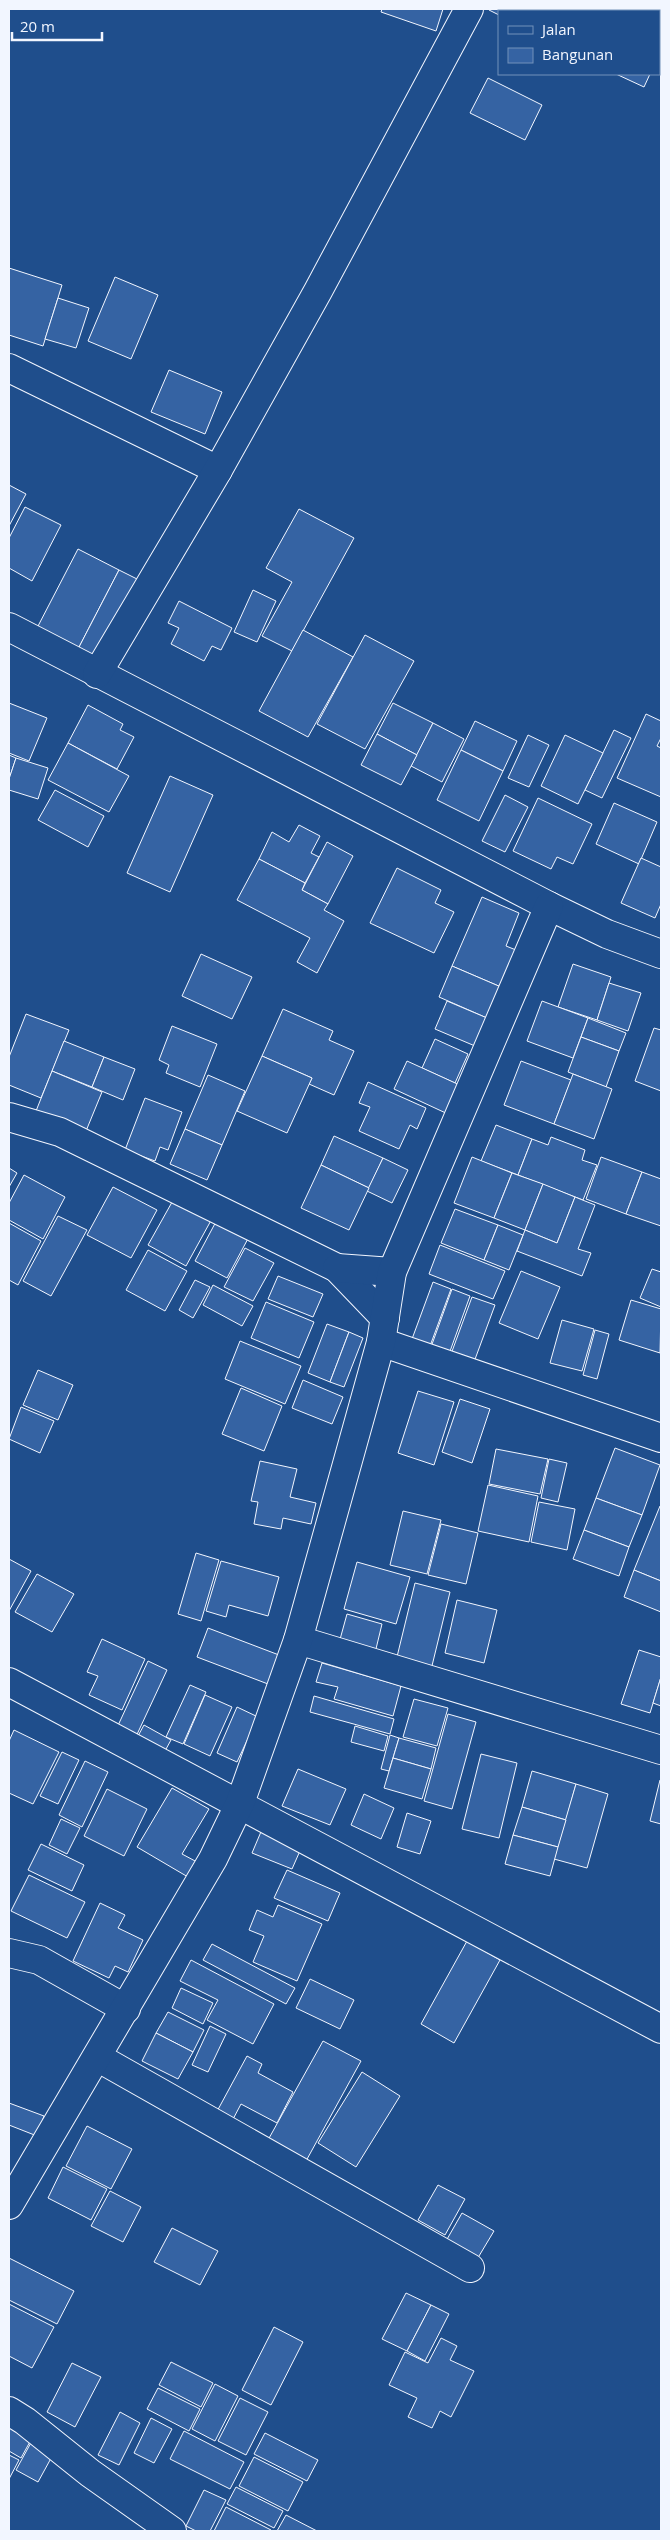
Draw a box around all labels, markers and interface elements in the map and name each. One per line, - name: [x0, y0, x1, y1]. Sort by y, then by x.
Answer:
- scale bar: [12, 10, 102, 42]
- legend: [498, 10, 660, 75]
- text: 20 m: [20, 16, 55, 36]
- text: Jalan: [540, 19, 576, 39]
- text: Bangunan: [542, 44, 613, 64]

